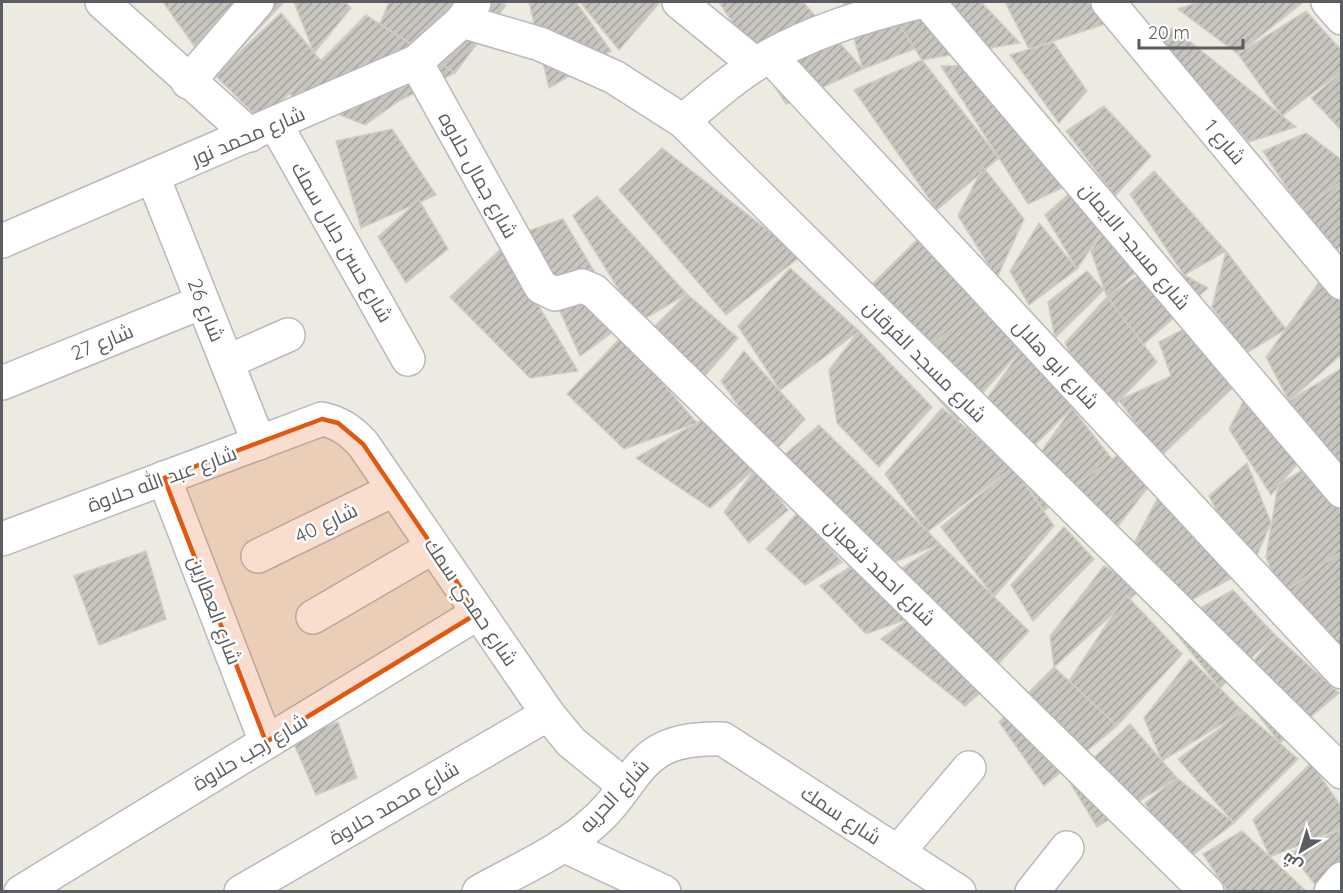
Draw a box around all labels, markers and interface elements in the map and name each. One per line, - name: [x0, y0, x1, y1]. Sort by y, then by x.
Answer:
- scale bar: [1139, 12, 1242, 50]
- text: 20 m: [1148, 21, 1190, 44]
- street label: شارع محمد نور: [186, 100, 309, 173]
- street label: شارع جمال حلاوه: [432, 107, 523, 243]
- street label: شارع 1: [1198, 114, 1252, 171]
- street label: شارع حسن جلال سمك: [285, 157, 399, 327]
- street label: شارع مسجد الايمان: [1073, 177, 1196, 316]
- street label: شارع 26: [181, 275, 230, 346]
- street label: شارع مسجد الفرقان: [857, 294, 992, 429]
- street label: شارع ابو هلال: [1007, 313, 1105, 415]
- street label: شارع 27: [67, 318, 137, 367]
- street label: شارع عبد الله حلاوة: [84, 440, 241, 519]
- street label: شارع 40: [290, 497, 362, 550]
- street label: شارع احمد شعبان: [818, 512, 941, 632]
- street label: شارع حمدي سمك: [416, 533, 524, 673]
- street label: شارع العطارين: [181, 552, 248, 669]
- street label: شارع رجب حلاوة: [188, 708, 313, 797]
- street label: شارع الحريه: [573, 754, 655, 839]
- street label: شارع محمد حلاوة: [324, 755, 464, 852]
- street label: شارع سمك: [795, 779, 886, 851]
- north arrow: [1271, 821, 1331, 881]
- text: ش: [1278, 849, 1306, 877]

